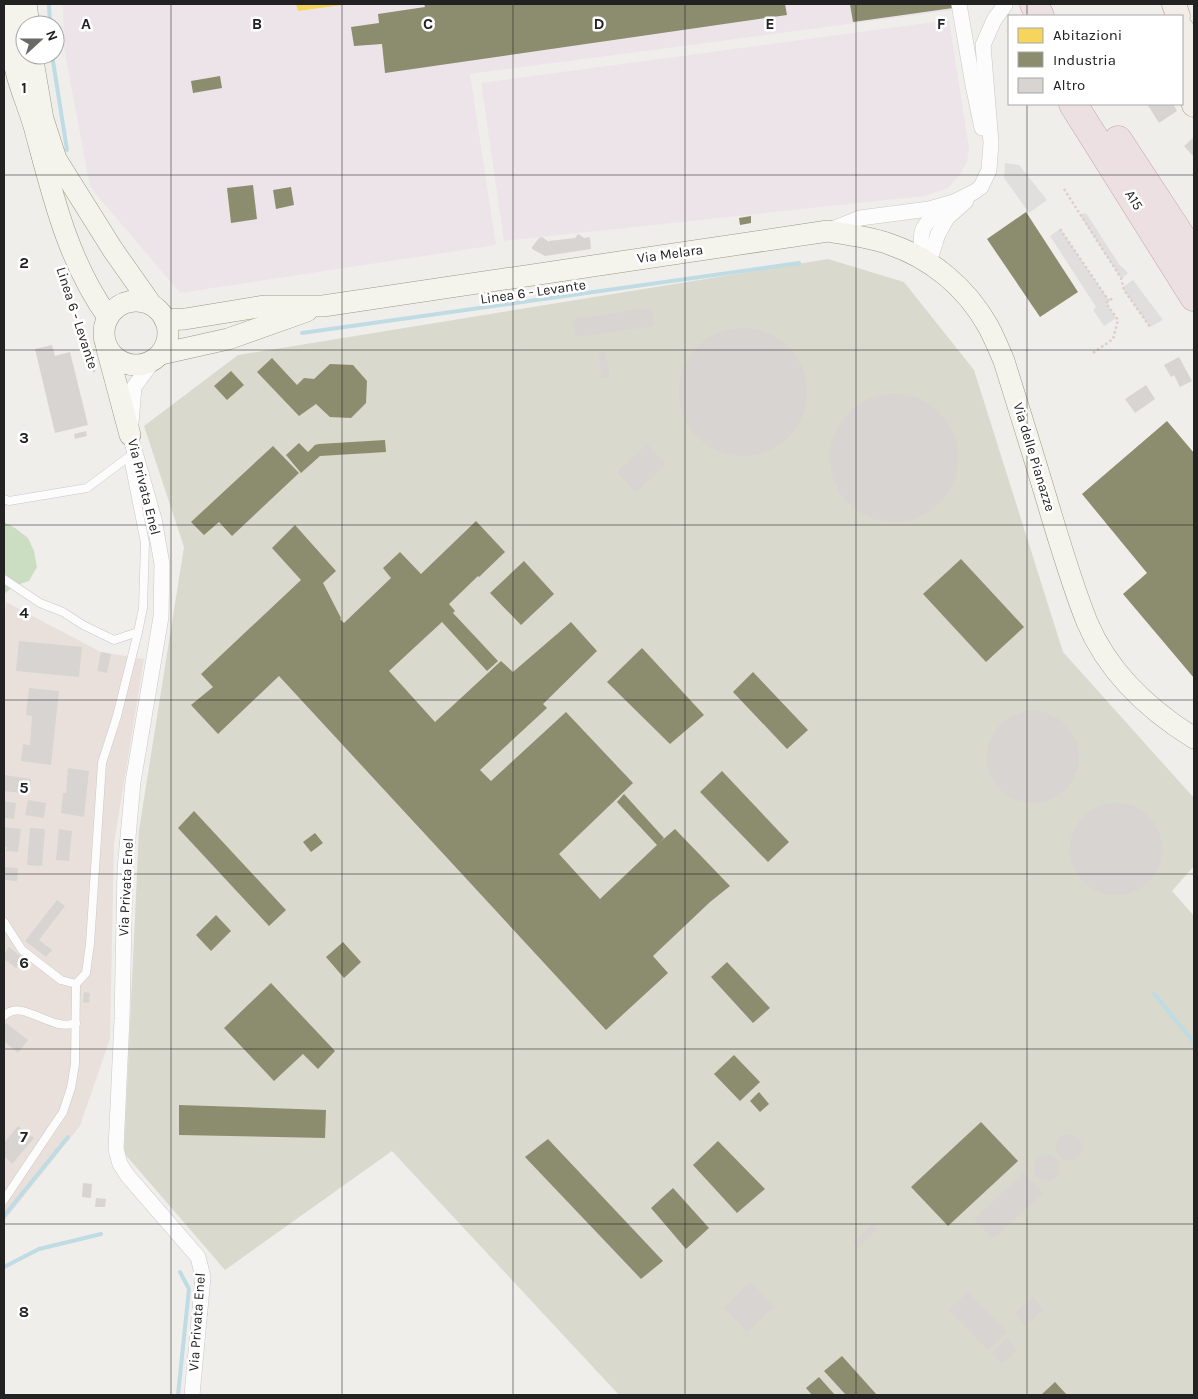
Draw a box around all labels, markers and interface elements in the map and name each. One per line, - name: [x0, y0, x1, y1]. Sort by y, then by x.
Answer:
- text: A: [81, 14, 91, 33]
- text: B: [252, 14, 262, 33]
- text: C: [423, 14, 433, 33]
- text: D: [594, 14, 605, 33]
- text: E: [765, 14, 775, 33]
- text: F: [937, 14, 946, 33]
- north arrow: [15, 15, 65, 65]
- legend: [1008, 15, 1183, 105]
- text: Abitazioni: [1053, 26, 1122, 44]
- text: N: [42, 28, 61, 43]
- text: Industria: [1053, 51, 1116, 69]
- text: Altro: [1053, 76, 1085, 94]
- text: 1: [21, 78, 27, 97]
- street label: A15: [1121, 187, 1147, 213]
- street label: Via Melara: [636, 241, 704, 267]
- text: 2: [19, 253, 29, 272]
- street label: Linea 6 - Levante: [52, 265, 102, 371]
- street label: Linea 6 - Levante: [479, 276, 587, 308]
- street label: Via delle Pianazze: [1009, 400, 1059, 514]
- text: 3: [19, 428, 29, 447]
- street label: Via Privata Enel: [124, 437, 164, 537]
- text: 4: [19, 603, 29, 622]
- text: 5: [19, 778, 29, 797]
- street label: Via Privata Enel: [115, 837, 137, 937]
- text: 6: [19, 953, 29, 972]
- text: 7: [20, 1127, 28, 1146]
- street label: Via Privata Enel: [185, 1272, 209, 1372]
- text: 8: [19, 1302, 29, 1321]

